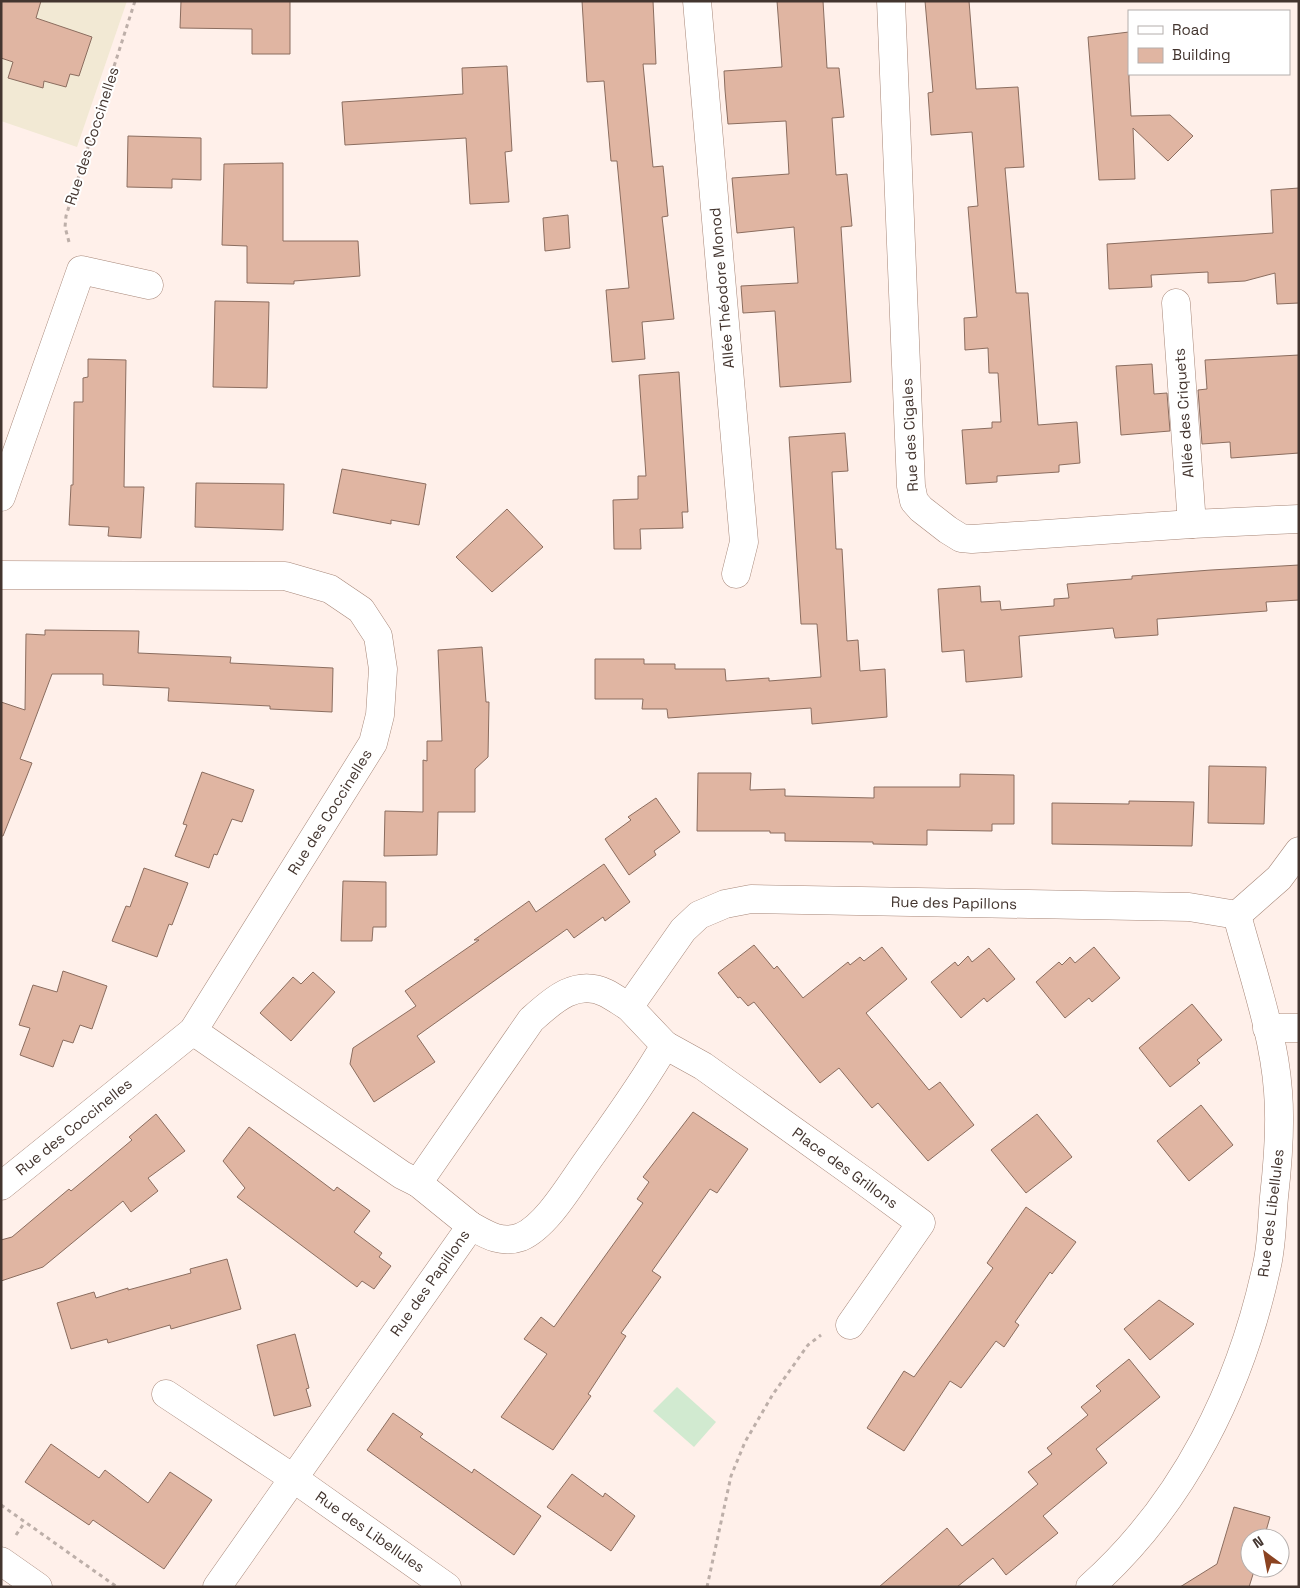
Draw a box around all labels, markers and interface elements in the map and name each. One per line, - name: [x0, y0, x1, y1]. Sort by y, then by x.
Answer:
- legend: [1128, 10, 1290, 75]
- text: Road: [1172, 20, 1209, 39]
- text: Building: [1172, 45, 1231, 64]
- street label: Rue des Coccinelles: [60, 64, 123, 207]
- street label: Allée Théodore Monod: [705, 207, 738, 369]
- street label: Allée des Criquets: [1169, 347, 1198, 479]
- street label: Rue des Cigales: [897, 378, 922, 492]
- street label: Rue des Coccinelles: [283, 745, 376, 878]
- street label: Rue des Papillons: [891, 892, 1017, 913]
- street label: Rue des Coccinelles: [12, 1074, 136, 1179]
- street label: Place des Grillons: [789, 1123, 902, 1212]
- street label: Rue des Libellules: [1253, 1148, 1288, 1278]
- street label: Rue des Papillons: [386, 1226, 474, 1340]
- street label: Rue des Libellules: [312, 1487, 429, 1576]
- north arrow: [1240, 1528, 1290, 1578]
- text: N: [1249, 1532, 1267, 1552]

